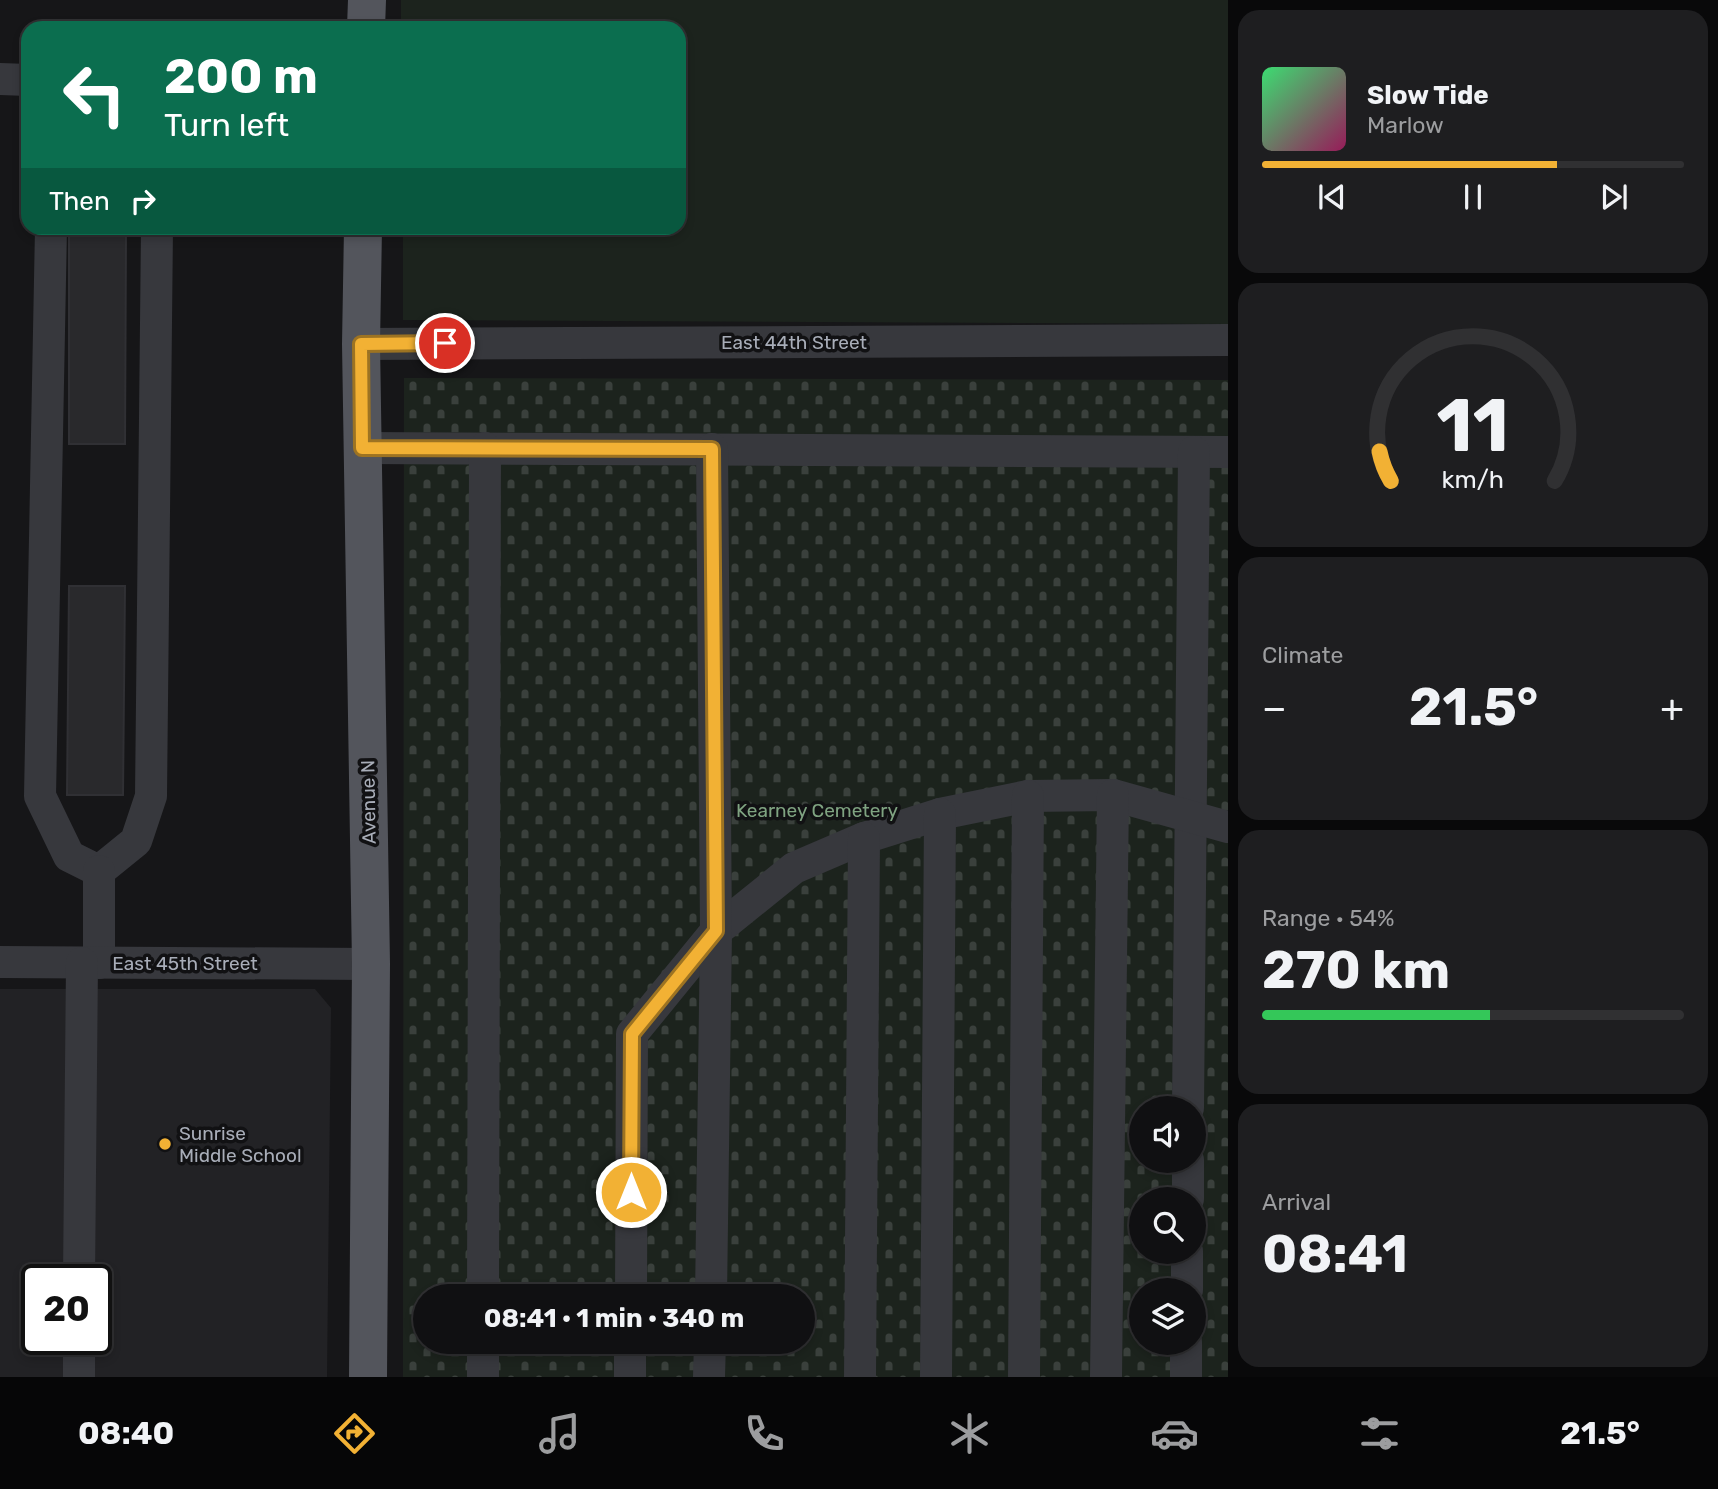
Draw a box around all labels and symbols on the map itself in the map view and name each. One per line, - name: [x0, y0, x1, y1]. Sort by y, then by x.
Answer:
- pin: [415, 313, 475, 373]
- street label: East 44th Street: [721, 331, 868, 354]
- street label: Avenue N: [356, 760, 381, 844]
- park label: Kearney Cemetery: [736, 799, 898, 822]
- street label: East 45th Street: [112, 952, 258, 975]
- place label: Sunrise Middle School: [179, 1122, 302, 1167]
- marker: Sunrise Middle School: [157, 1136, 173, 1152]
- position arrow: [594, 1155, 668, 1229]
- speed limit sign: 20: [21, 1264, 112, 1355]

